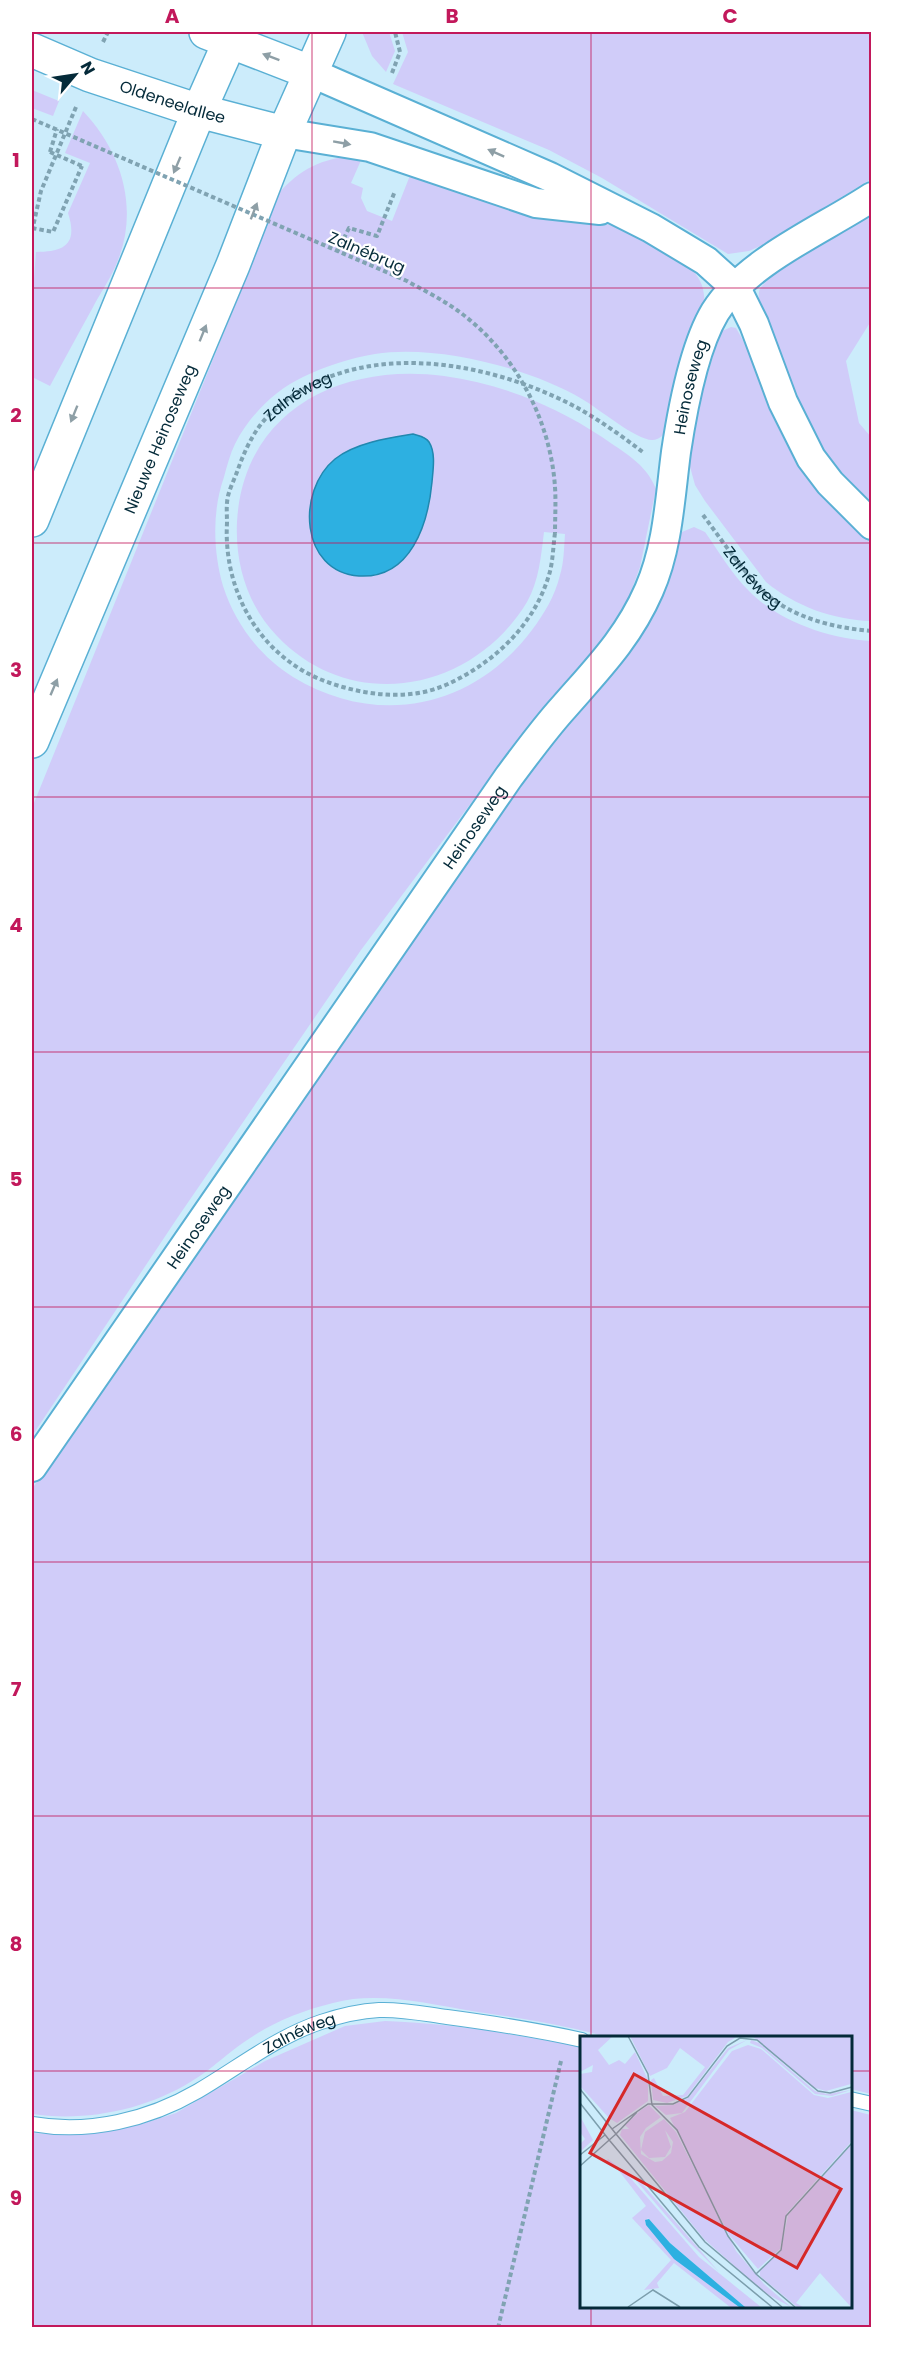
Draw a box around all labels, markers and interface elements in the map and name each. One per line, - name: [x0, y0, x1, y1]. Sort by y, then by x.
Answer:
- text: A: [165, 2, 180, 30]
- text: B: [445, 2, 459, 30]
- text: C: [722, 2, 738, 30]
- north arrow: [45, 45, 105, 105]
- one-way arrow: [262, 52, 280, 61]
- text: N: [75, 57, 101, 79]
- street label: Oldeneelallee: [117, 75, 228, 129]
- one-way arrow: [333, 138, 352, 147]
- text: 1: [12, 146, 20, 174]
- one-way arrow: [488, 149, 505, 158]
- one-way arrow: [172, 156, 181, 174]
- one-way arrow: [250, 202, 259, 220]
- street label: Zalnébrug: [325, 226, 409, 279]
- one-way arrow: [198, 324, 208, 342]
- street label: Heinoseweg: [668, 336, 713, 437]
- street label: Nieuwe Heinoseweg: [118, 361, 202, 517]
- street label: Zalnéweg: [258, 366, 335, 427]
- text: 2: [10, 401, 22, 429]
- one-way arrow: [69, 405, 78, 423]
- street label: Zalnéweg: [718, 542, 786, 614]
- text: 3: [10, 656, 22, 684]
- one-way arrow: [49, 678, 59, 696]
- street label: Heinoseweg: [437, 780, 512, 874]
- text: 4: [9, 911, 23, 939]
- text: 5: [10, 1165, 23, 1193]
- street label: Heinoseweg: [161, 1180, 236, 1274]
- text: 6: [10, 1420, 22, 1448]
- text: 7: [11, 1675, 22, 1703]
- text: 8: [10, 1930, 22, 1958]
- street label: Zalnéweg: [259, 2007, 338, 2059]
- inset map: [580, 2036, 852, 2308]
- text: 9: [10, 2184, 22, 2212]

